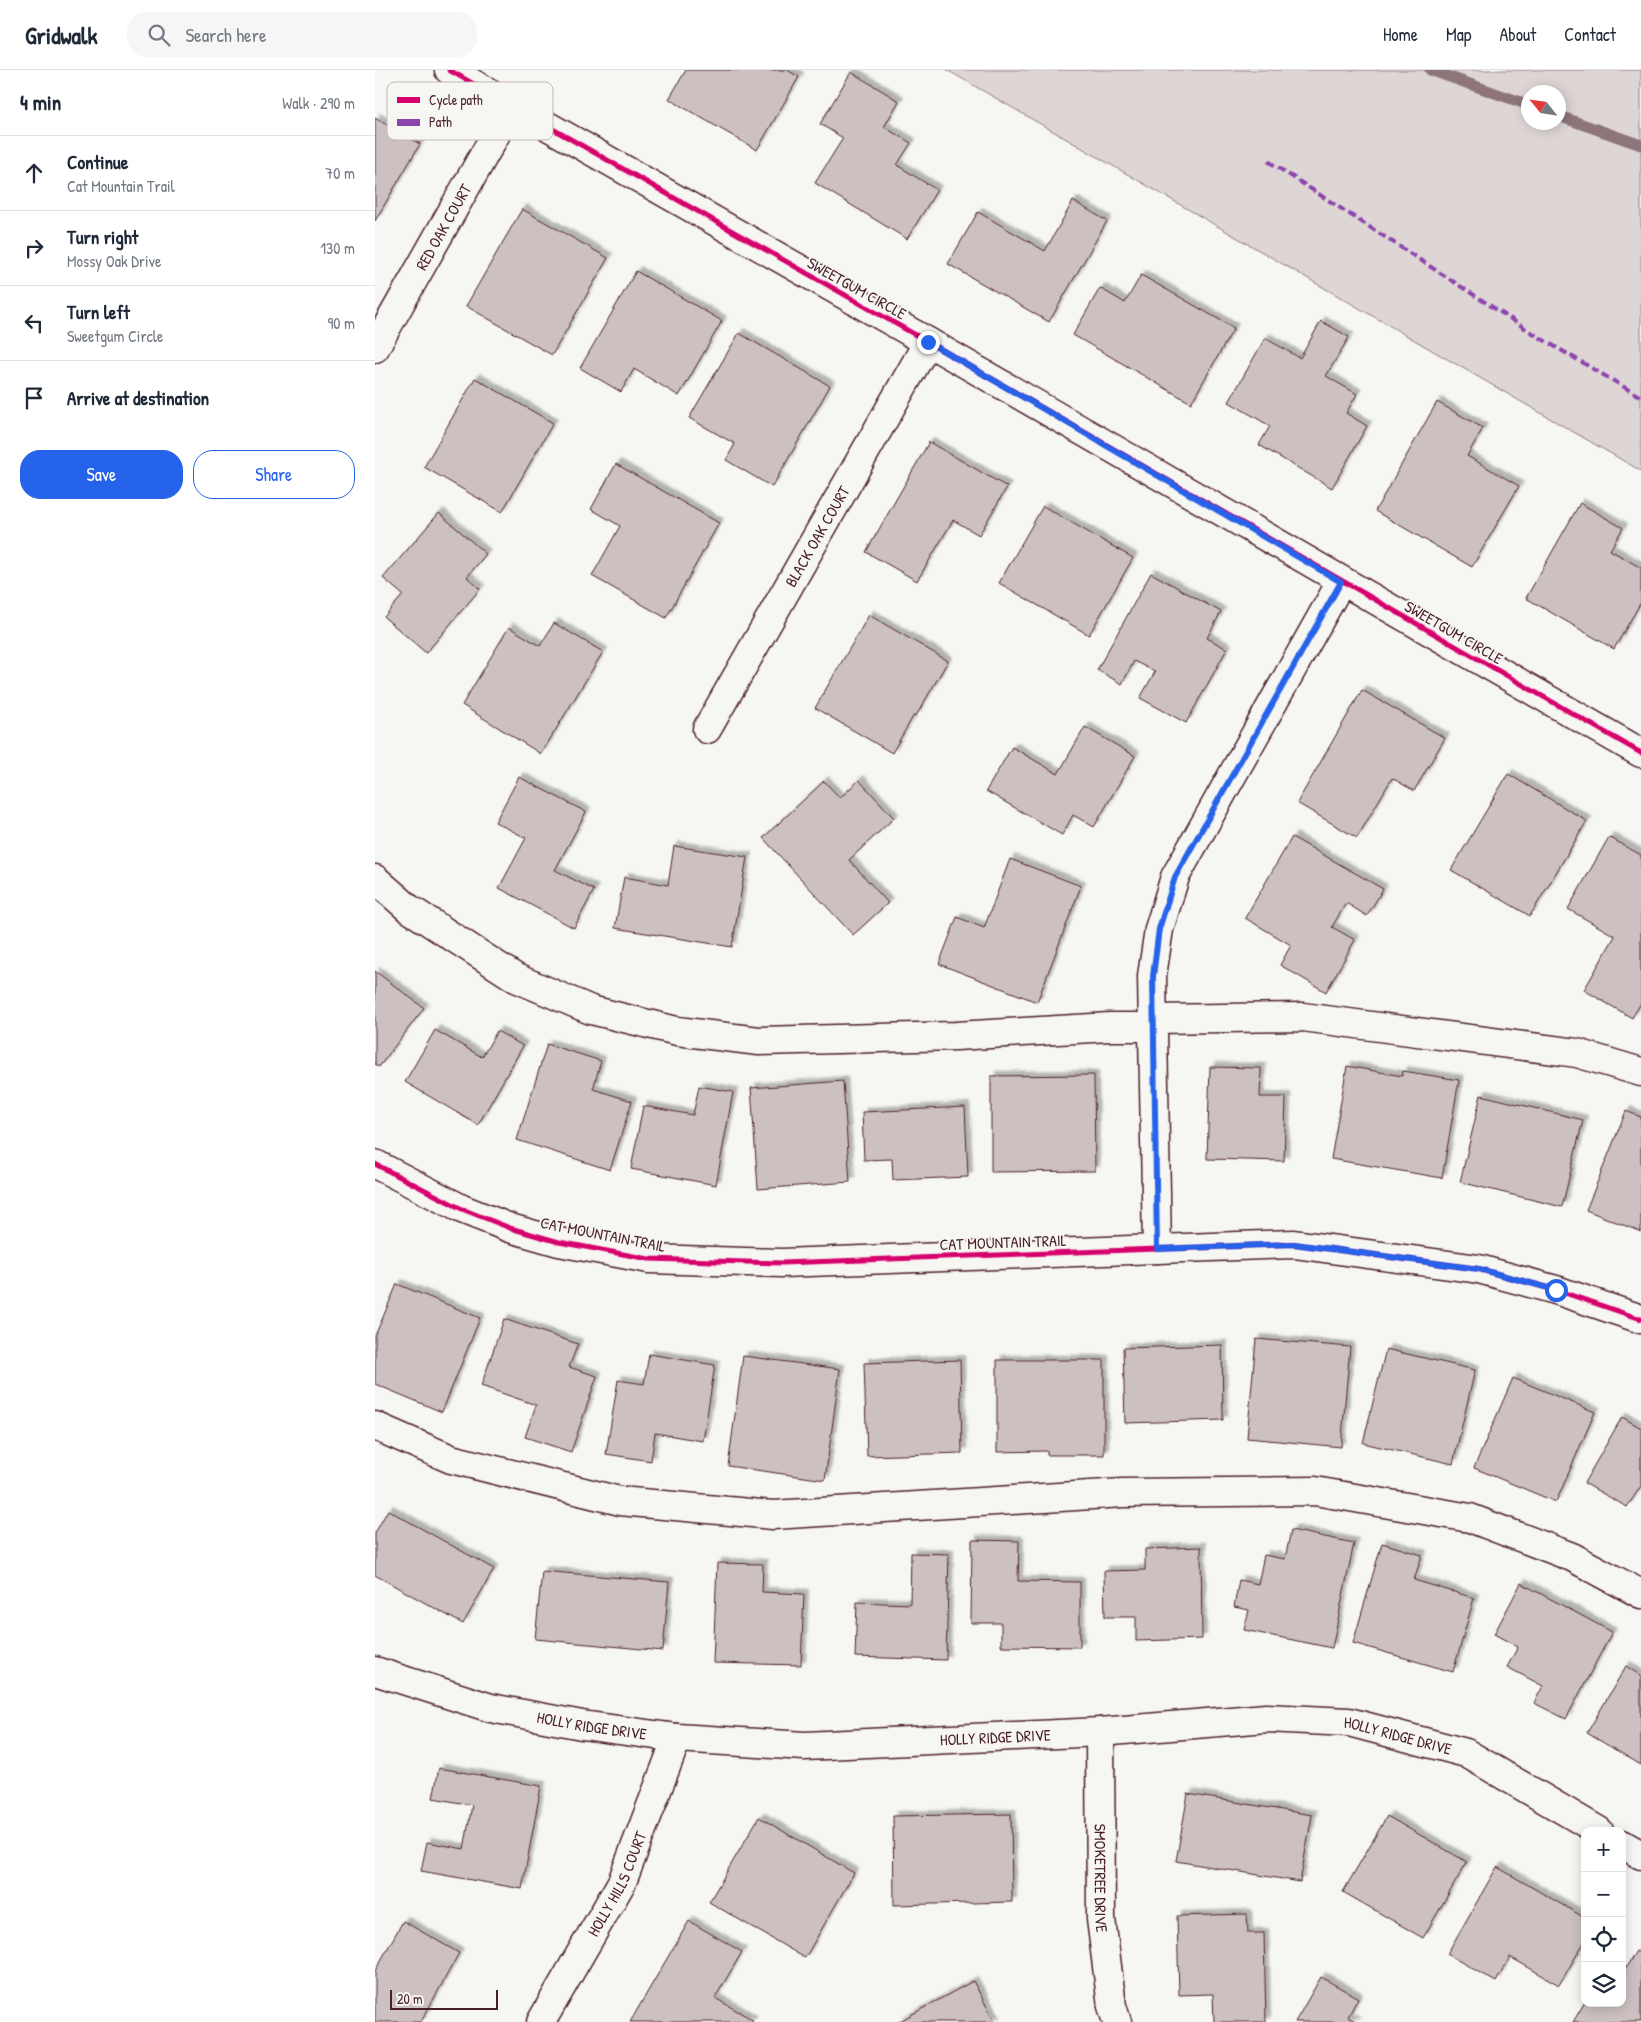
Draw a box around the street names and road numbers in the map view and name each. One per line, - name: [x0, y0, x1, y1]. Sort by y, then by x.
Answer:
- street label: RED OAK COURT: [410, 179, 477, 274]
- street label: SWEETGUM CIRCLE: [804, 252, 910, 324]
- street label: BLACK OAK COURT: [780, 481, 855, 591]
- street label: SWEETGUM CIRCLE: [1401, 595, 1507, 669]
- street label: CAT MOUNTAIN TRAIL: [539, 1211, 667, 1257]
- street label: CAT MOUNTAIN TRAIL: [939, 1229, 1067, 1255]
- street label: HOLLY RIDGE DRIVE: [535, 1706, 648, 1745]
- street label: HOLLY RIDGE DRIVE: [1344, 1711, 1454, 1760]
- street label: HOLLY RIDGE DRIVE: [939, 1723, 1051, 1751]
- street label: SMOKETREE DRIVE: [1089, 1824, 1114, 1934]
- street label: HOLLY HILLS COURT: [582, 1828, 652, 1940]

